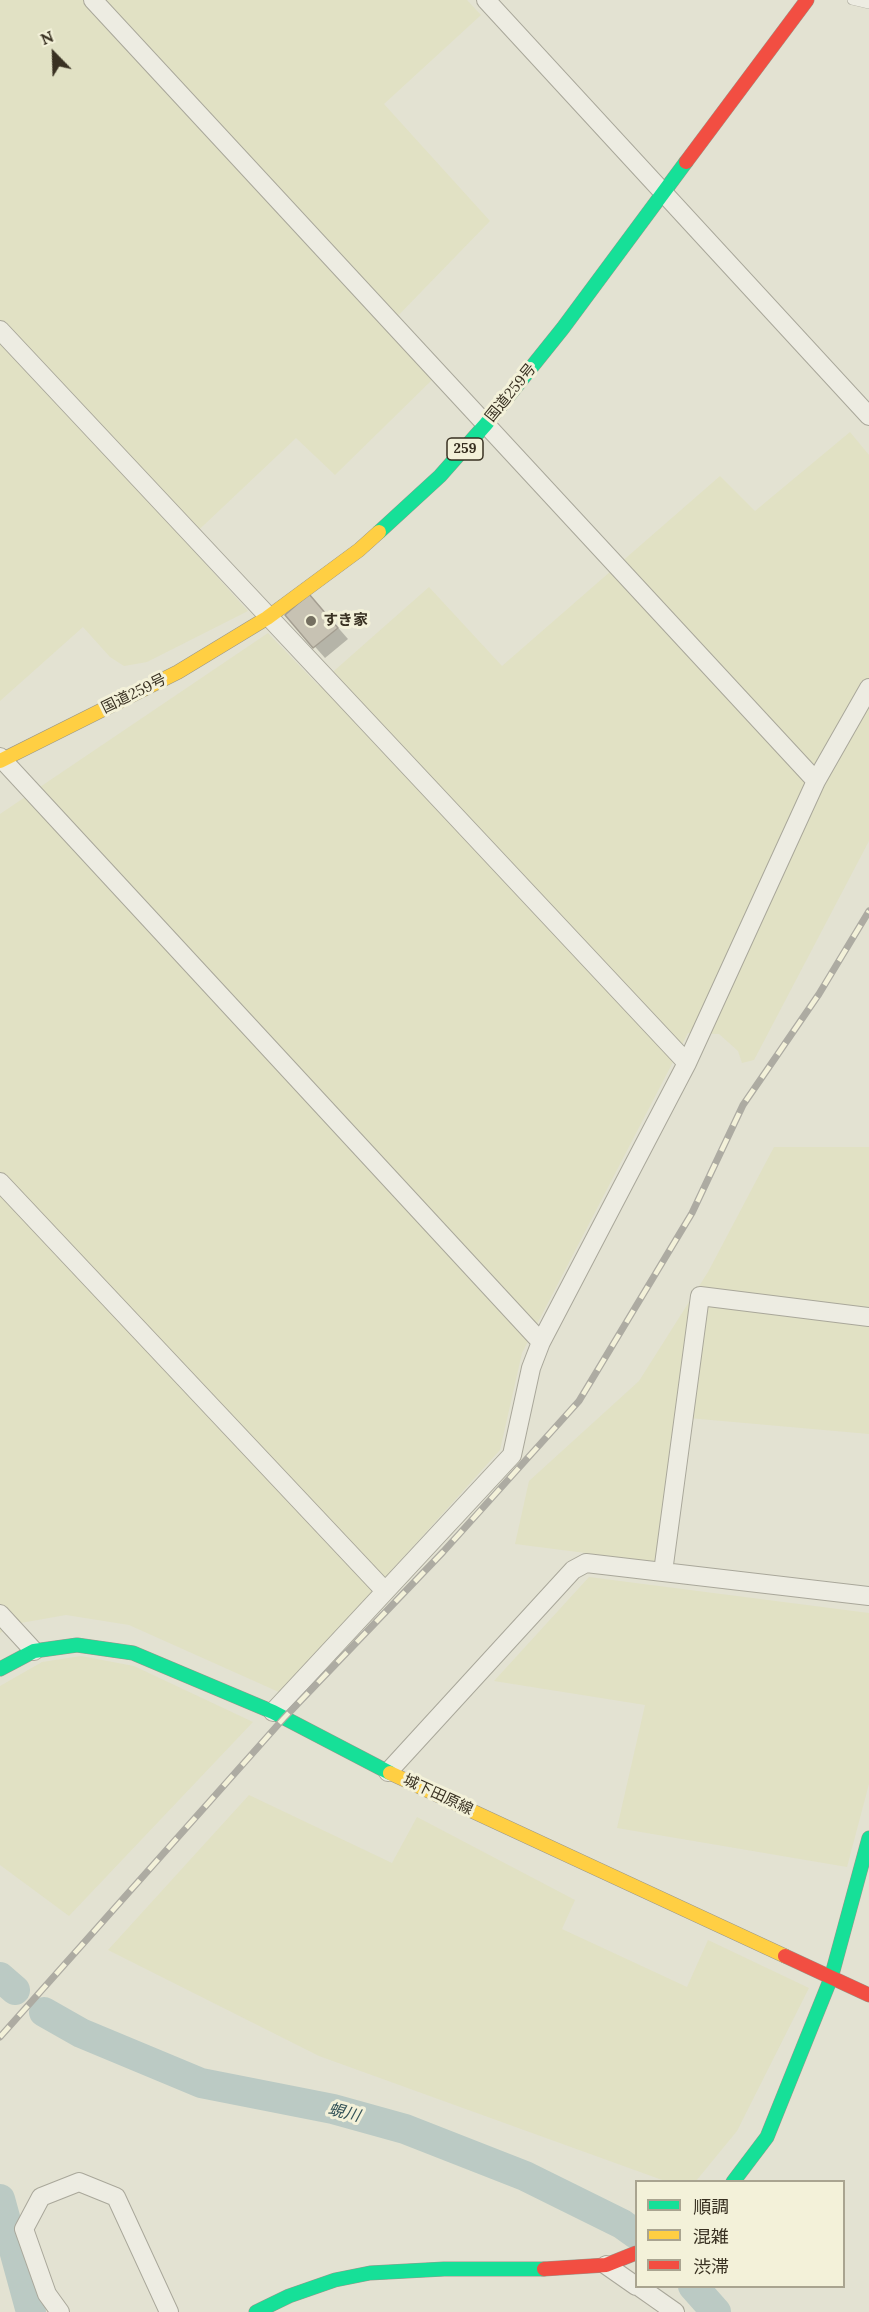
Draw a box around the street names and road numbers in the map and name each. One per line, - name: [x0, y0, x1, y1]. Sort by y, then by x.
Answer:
- street label: 国道259号: [482, 360, 540, 426]
- road number: 259: [447, 438, 483, 460]
- street label: 国道259号: [99, 671, 169, 717]
- street label: 城下田原線: [400, 1771, 476, 1819]

